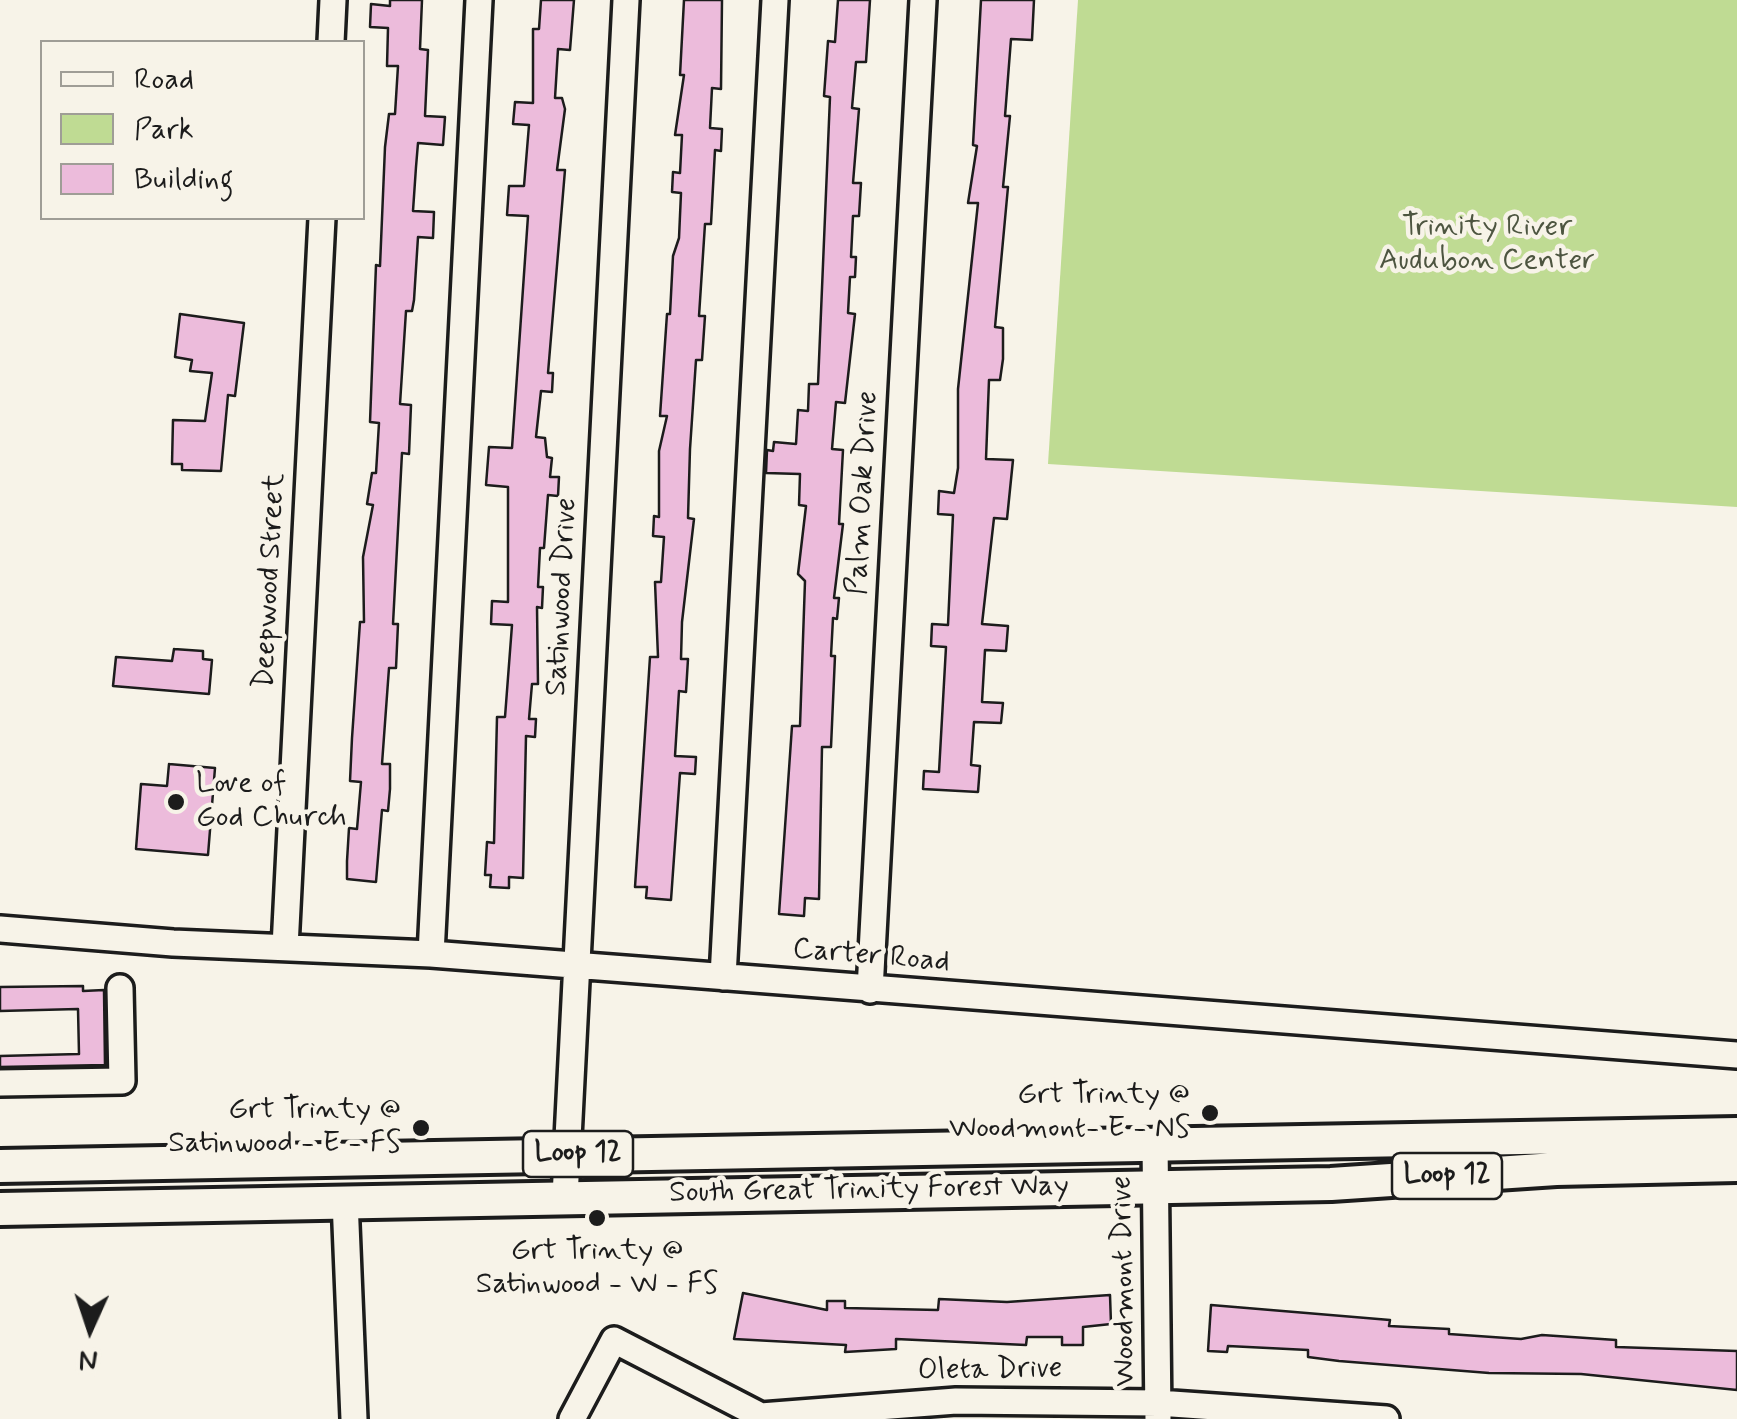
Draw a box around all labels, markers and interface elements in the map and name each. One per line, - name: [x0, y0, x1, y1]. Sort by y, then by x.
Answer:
- legend: [40, 40, 365, 220]
- text: Road: [134, 60, 194, 99]
- text: Park: [134, 110, 194, 149]
- text: Building: [134, 160, 233, 199]
- park label: Trinity River Audubon Center: [1379, 210, 1595, 280]
- street label: Palm Oak Drive: [841, 390, 887, 596]
- street label: Deepwood Street: [247, 472, 295, 690]
- street label: Satinwood Drive: [540, 497, 586, 697]
- place label: Love of God Church: [196, 767, 347, 838]
- marker: Love of God Church: [165, 791, 187, 813]
- street label: Carter Road: [791, 932, 951, 982]
- place label: Grt Trinty @ Woodmont- E - NS: [949, 1078, 1190, 1148]
- place label: Grt Trinty @ Satinwood - E - FS: [168, 1093, 401, 1164]
- marker: Grt Trinty @ Woodmont- E - NS: [1199, 1102, 1221, 1124]
- marker: Grt Trinty @ Satinwood - E - FS: [410, 1117, 432, 1139]
- road number: Loop 12: [523, 1131, 633, 1177]
- road number: Loop 12: [1392, 1153, 1502, 1199]
- street label: South Great Trinity Forest Way: [669, 1170, 1069, 1212]
- street label: Woodmont Drive: [1105, 1175, 1145, 1387]
- marker: Grt Trinty @ Satinwood - W - FS: [586, 1207, 608, 1229]
- place label: Grt Trinty @ Satinwood - W - FS: [476, 1234, 718, 1304]
- north arrow: [40, 1279, 140, 1379]
- text: N: [78, 1340, 99, 1378]
- street label: Oleta Drive: [917, 1352, 1063, 1390]

